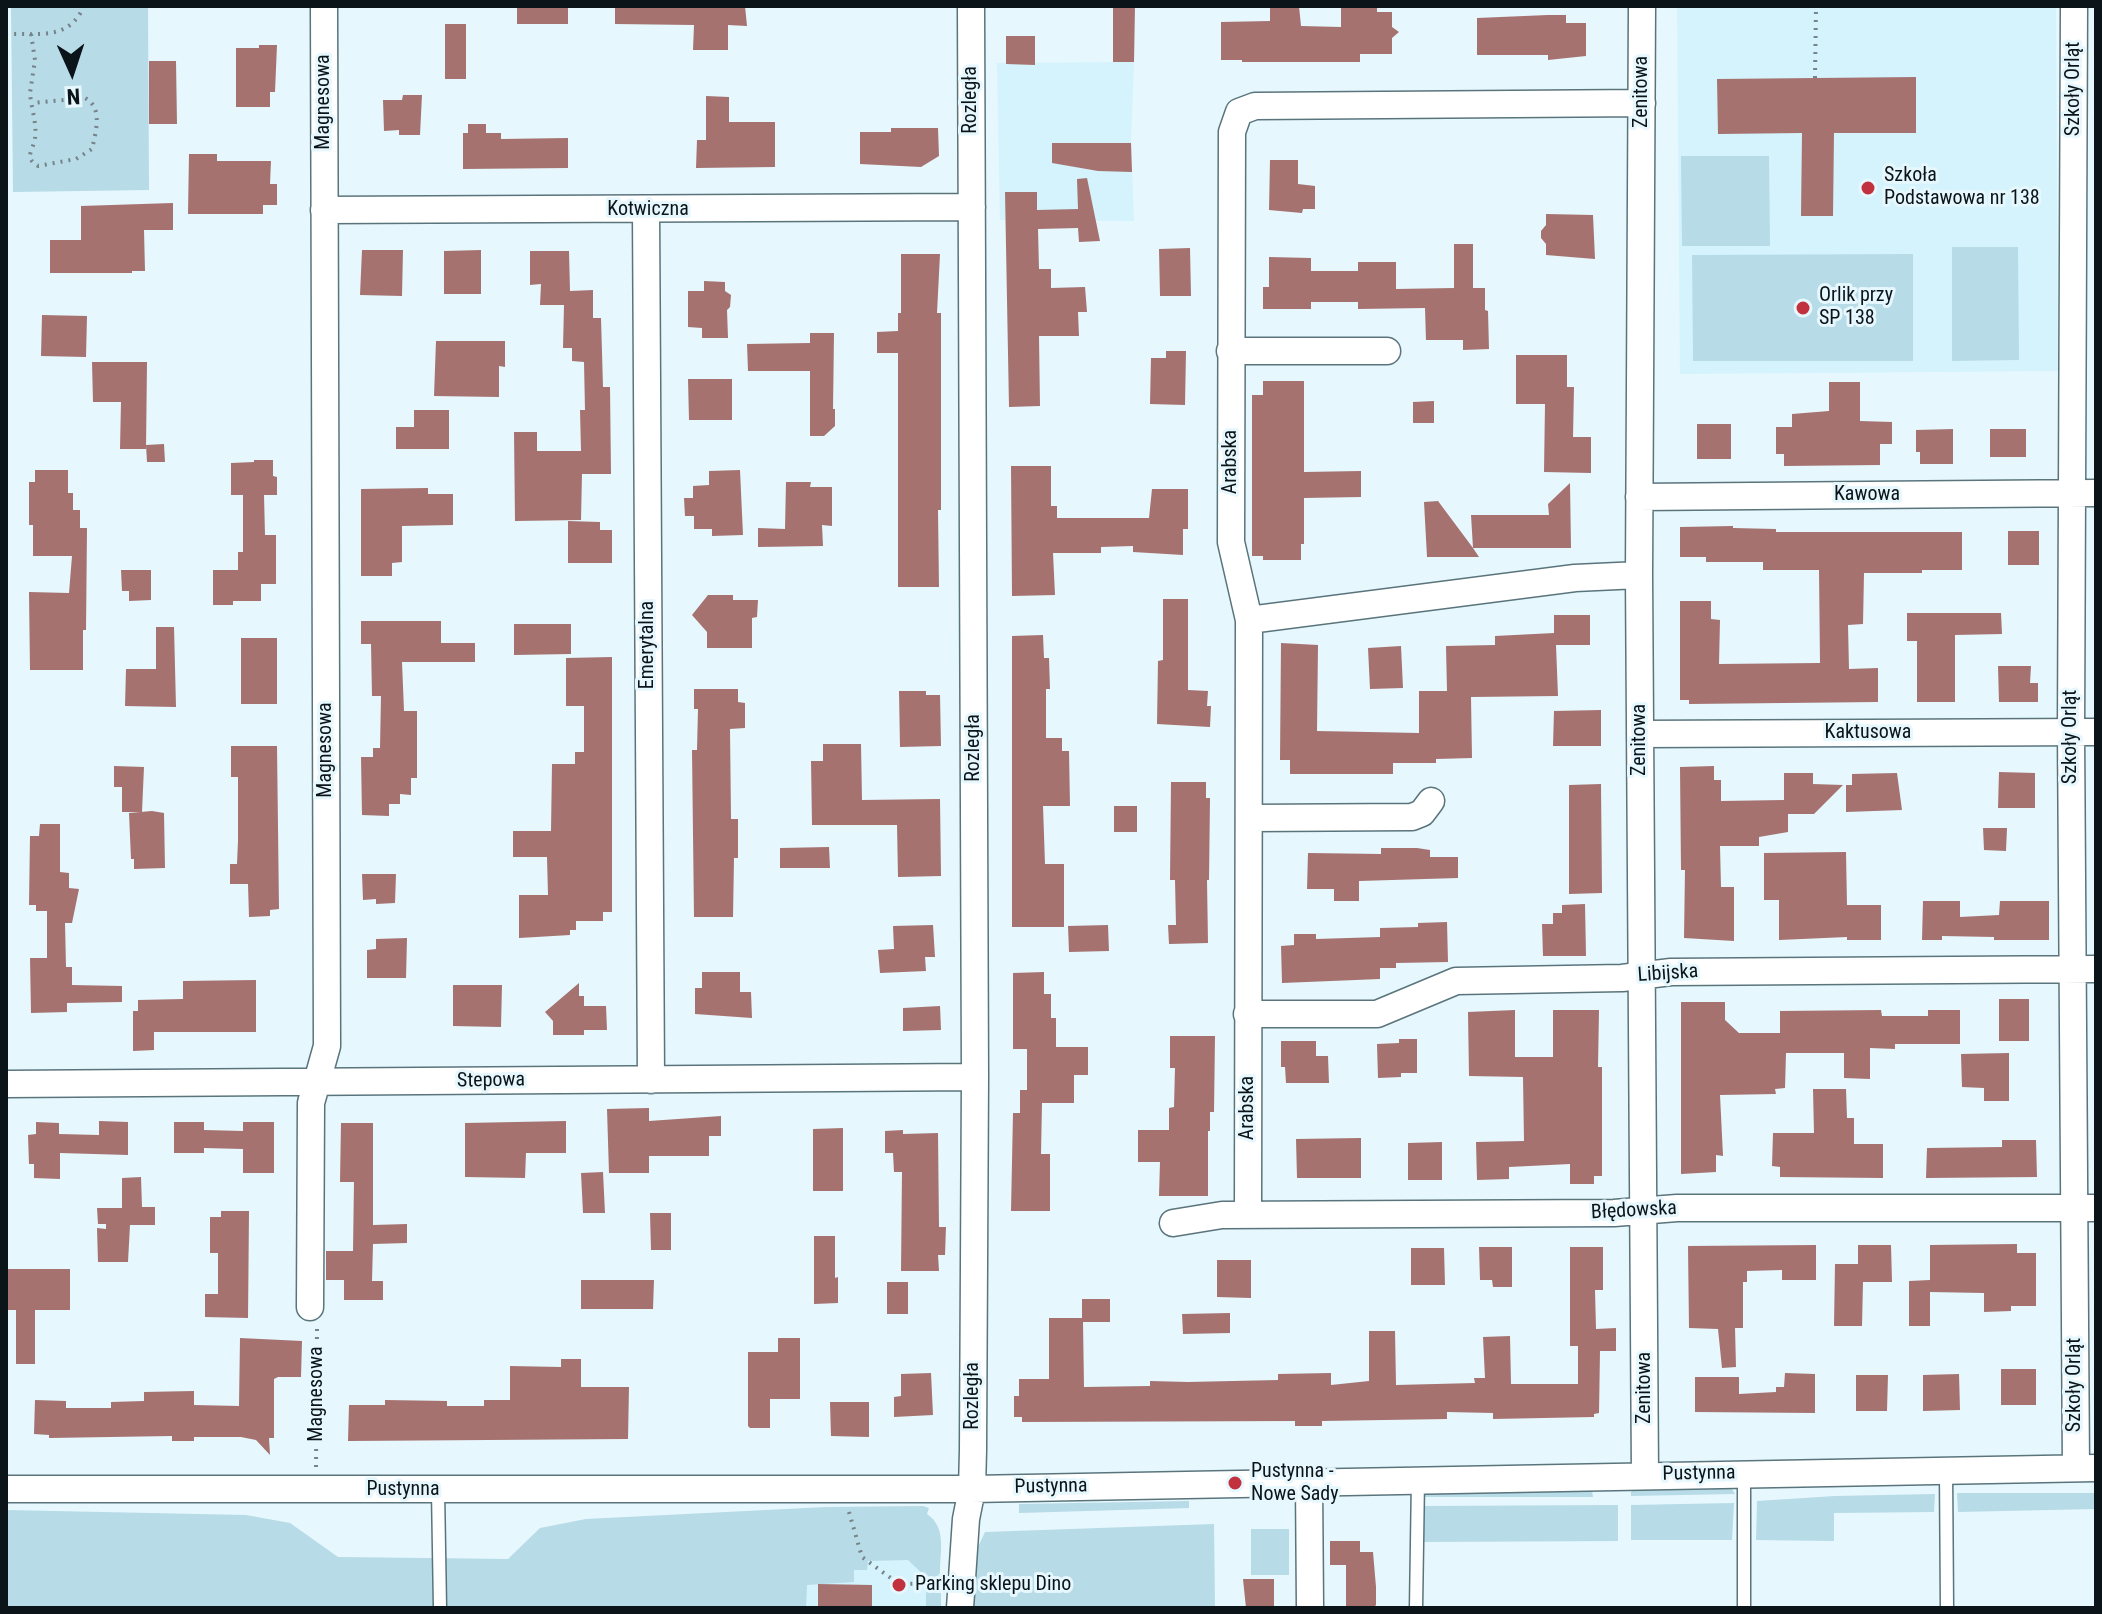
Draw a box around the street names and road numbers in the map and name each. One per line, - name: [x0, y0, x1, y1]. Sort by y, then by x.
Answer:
- street label: Szkoły Orląt: [2062, 42, 2086, 136]
- street label: Magnesowa: [312, 54, 336, 150]
- street label: Zenitowa: [1630, 56, 1654, 128]
- street label: Rozległa: [959, 66, 983, 134]
- street label: Kotwiczna: [607, 198, 689, 222]
- street label: Arabska: [1219, 430, 1243, 494]
- street label: Kawowa: [1834, 483, 1900, 507]
- street label: Emerytalna: [636, 601, 660, 689]
- street label: Szkoły Orląt: [2059, 690, 2083, 784]
- street label: Magnesowa: [314, 702, 338, 798]
- street label: Zenitowa: [1628, 704, 1652, 776]
- street label: Rozległa: [962, 714, 986, 782]
- street label: Kaktusowa: [1825, 721, 1911, 745]
- street label: Libijska: [1637, 960, 1699, 988]
- street label: Stepowa: [457, 1068, 525, 1094]
- street label: Arabska: [1236, 1076, 1260, 1140]
- street label: Błędowska: [1590, 1197, 1678, 1225]
- street label: Szkoły Orląt: [2063, 1338, 2087, 1432]
- street label: Magnesowa: [305, 1346, 329, 1442]
- street label: Zenitowa: [1633, 1352, 1657, 1424]
- street label: Rozległa: [961, 1362, 985, 1430]
- street label: Pustynna: [1662, 1461, 1736, 1487]
- street label: Pustynna: [1014, 1474, 1088, 1500]
- street label: Pustynna: [366, 1478, 440, 1502]

